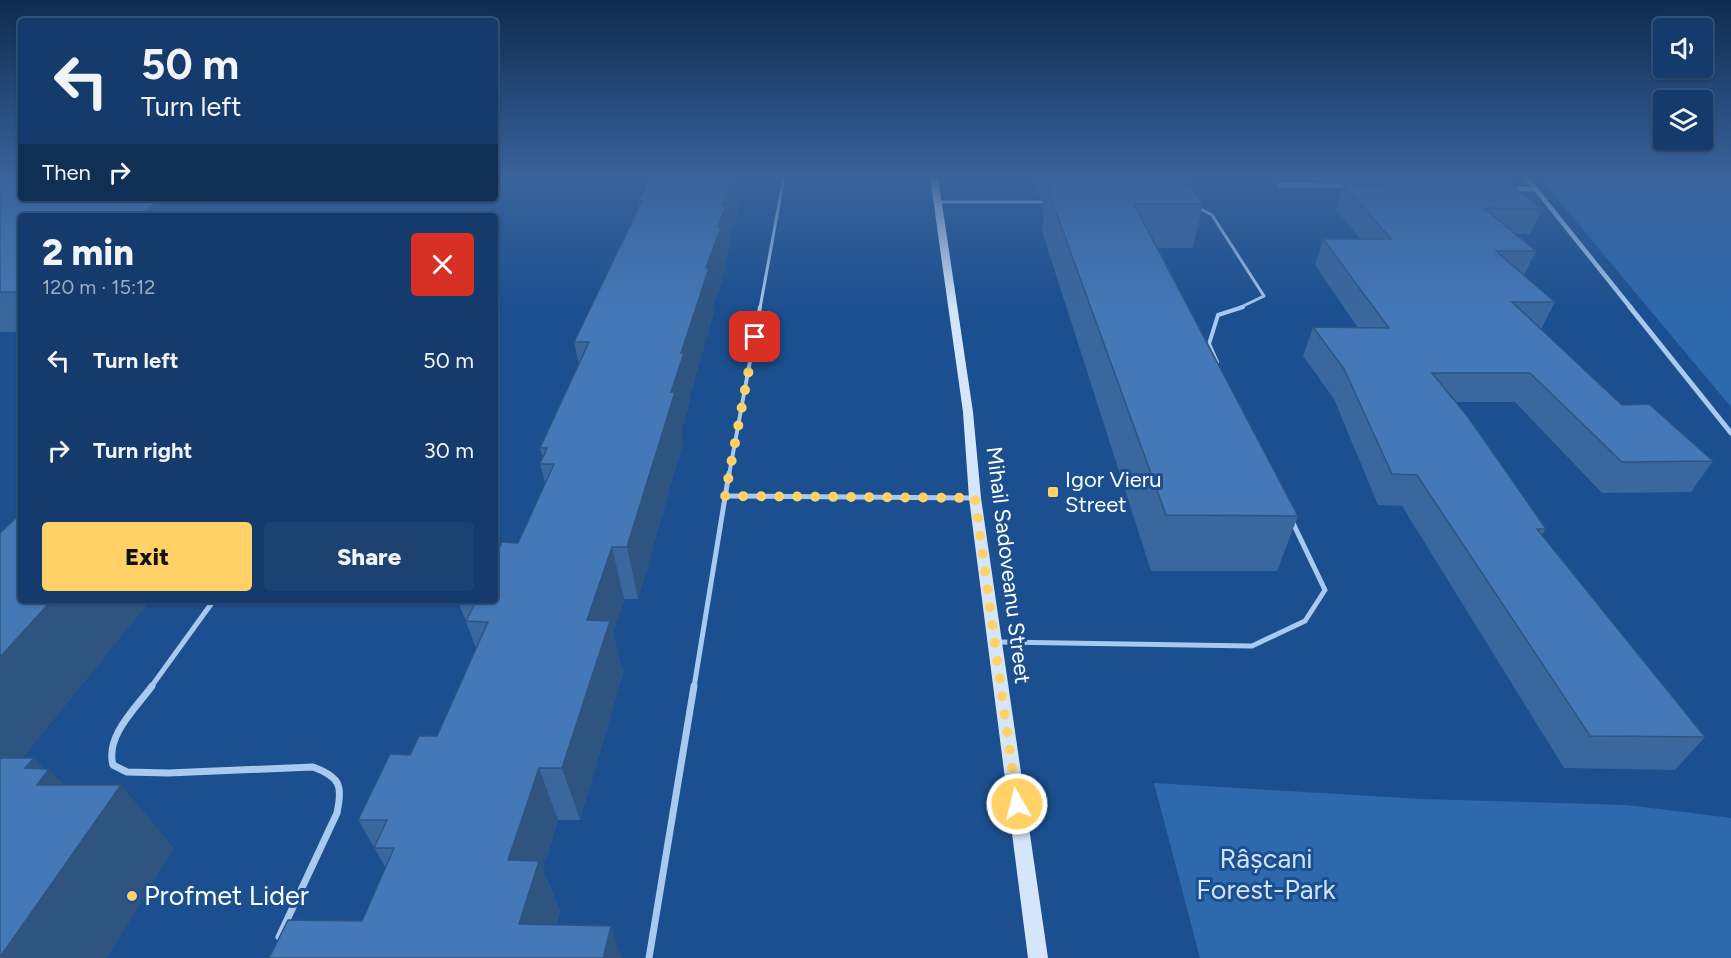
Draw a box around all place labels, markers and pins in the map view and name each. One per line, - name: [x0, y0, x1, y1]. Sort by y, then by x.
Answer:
- pin: [729, 311, 780, 362]
- place label: Igor Vieru Street: [1065, 466, 1162, 518]
- marker: Igor Vieru Street: [1046, 485, 1060, 499]
- place label: Profmet Lider: [144, 879, 309, 912]
- marker: Profmet Lider: [125, 889, 139, 903]

